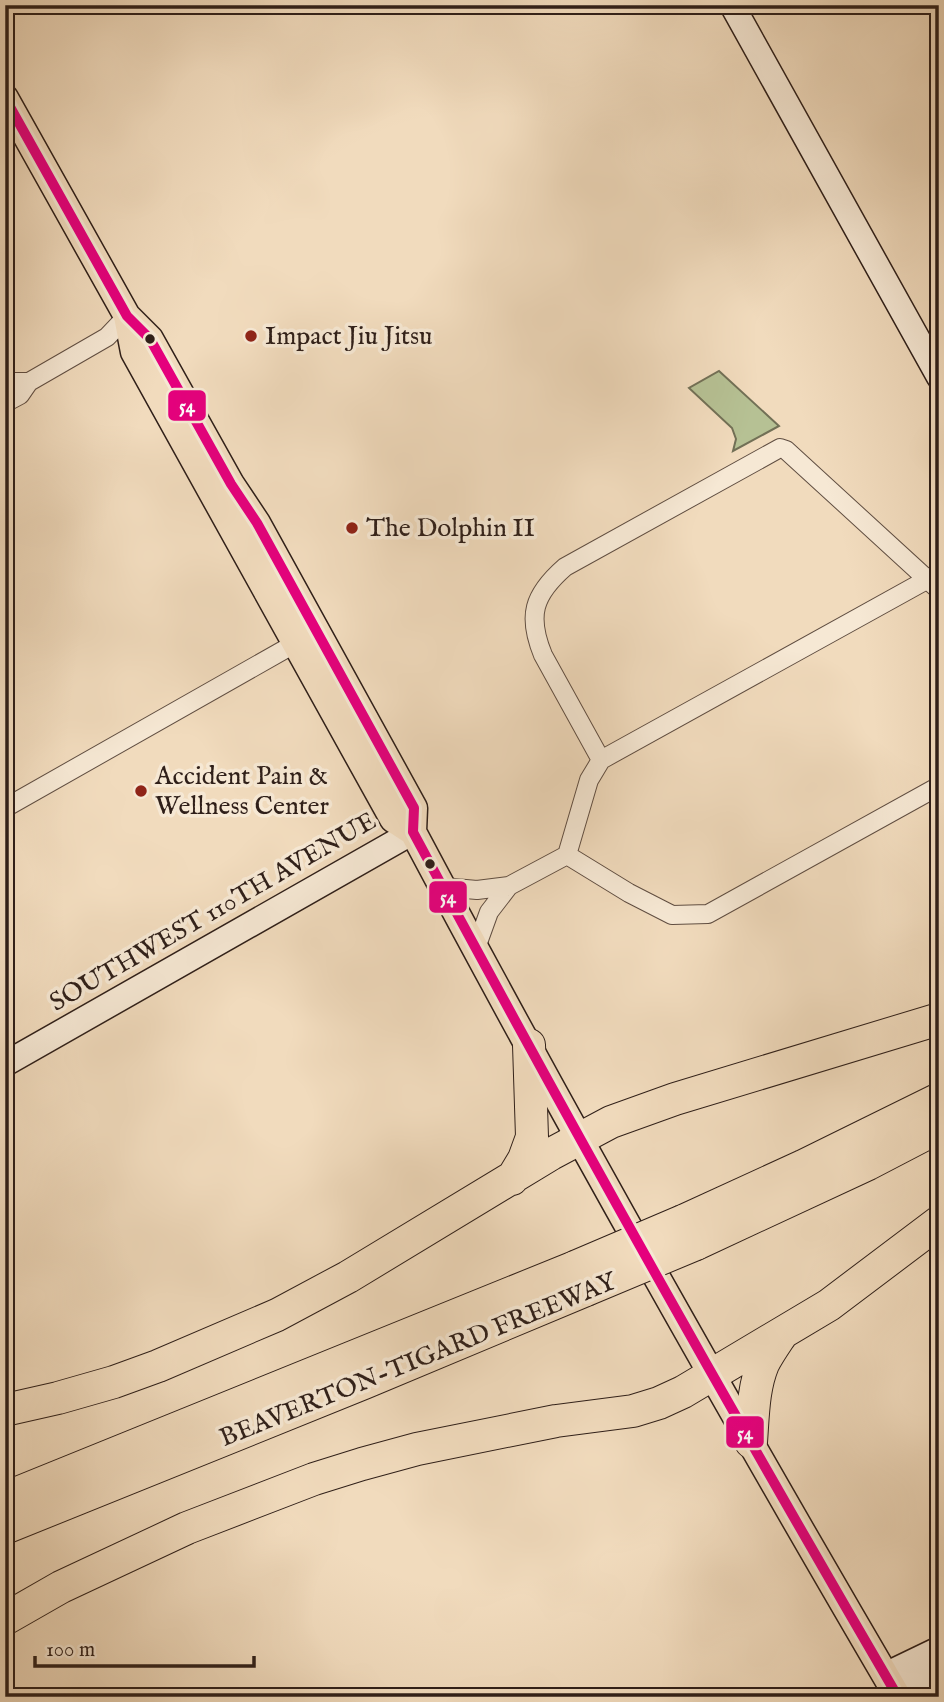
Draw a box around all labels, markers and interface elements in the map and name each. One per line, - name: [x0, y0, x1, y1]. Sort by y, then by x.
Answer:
- place label: Impact Jiu Jitsu: [265, 320, 433, 353]
- marker: Impact Jiu Jitsu: [243, 328, 259, 344]
- unlabelled marker: [143, 332, 157, 346]
- line badge: 54: [167, 389, 207, 422]
- text: 54: [179, 395, 196, 419]
- place label: The Dolphin II: [366, 512, 535, 545]
- marker: The Dolphin II: [344, 520, 360, 536]
- place label: Accident Pain & Wellness Center: [154, 760, 330, 823]
- marker: Accident Pain & Wellness Center: [133, 783, 149, 799]
- street label: SOUTHWEST 110TH AVENUE: [44, 805, 382, 1019]
- unlabelled marker: [423, 857, 437, 871]
- line badge: 54: [428, 880, 468, 914]
- text: 54: [440, 886, 457, 910]
- street label: BEAVERTON-TIGARD FREEWAY: [215, 1265, 623, 1455]
- line badge: 54: [725, 1415, 765, 1449]
- text: 54: [737, 1422, 754, 1446]
- scale bar: [35, 1625, 254, 1669]
- text: 100 m: [46, 1637, 95, 1664]

